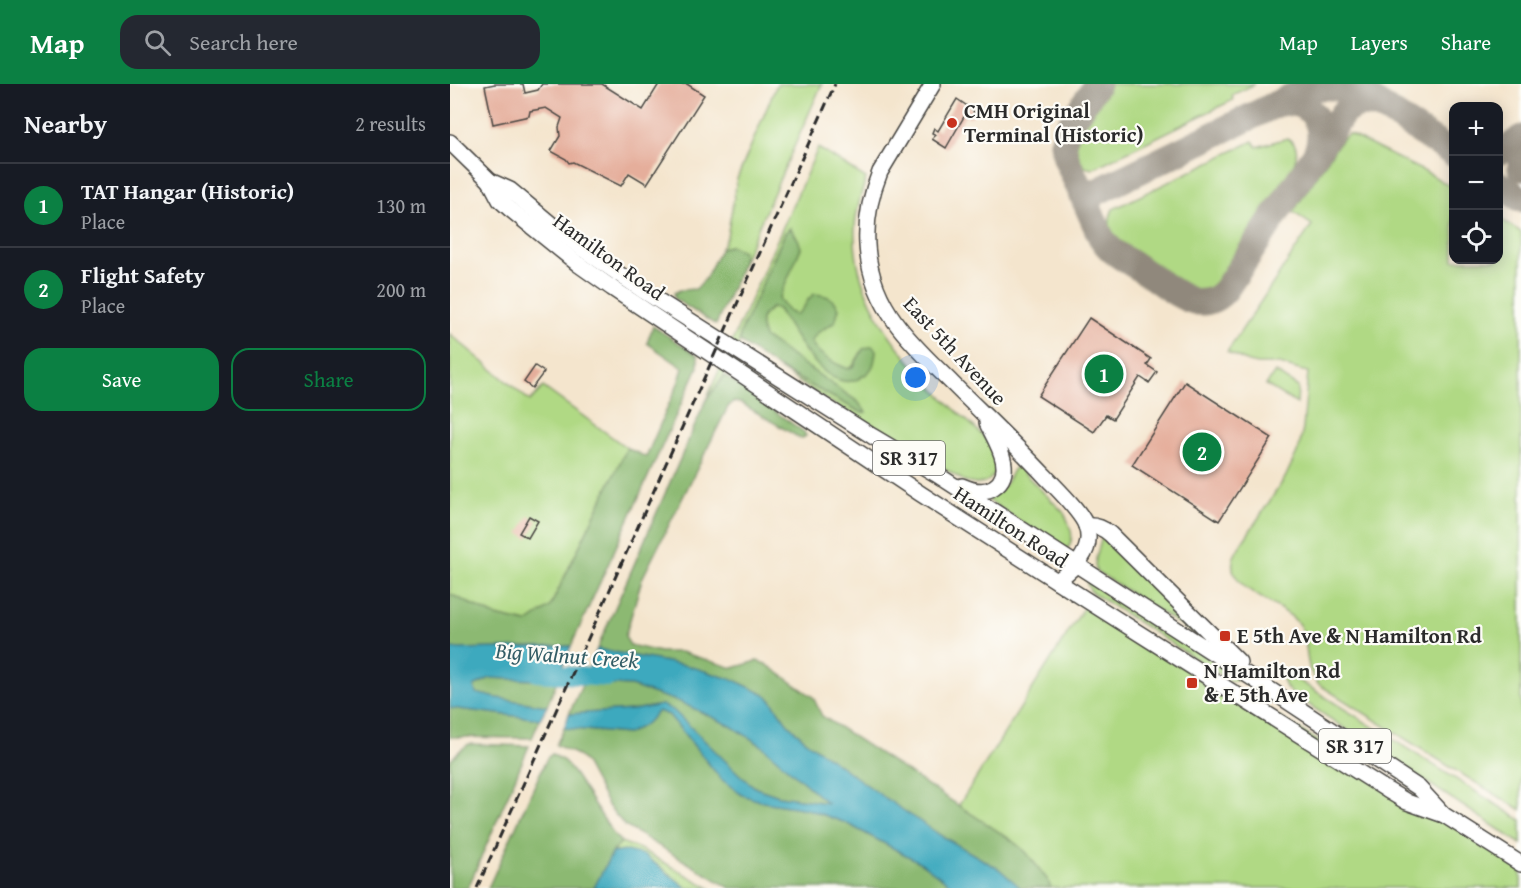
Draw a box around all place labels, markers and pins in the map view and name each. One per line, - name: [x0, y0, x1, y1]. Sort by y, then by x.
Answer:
- place label: CMH Original Terminal (Historic): [964, 95, 1144, 150]
- marker: CMH Original Terminal (Historic): [945, 116, 959, 130]
- pin: 1: [1084, 352, 1124, 396]
- pin: 2: [1182, 430, 1221, 475]
- place label: E 5th Ave & N Hamilton Rd: [1237, 620, 1482, 651]
- marker: E 5th Ave & N Hamilton Rd: [1218, 629, 1232, 643]
- place label: N Hamilton Rd & E 5th Ave: [1204, 655, 1340, 710]
- marker: N Hamilton Rd & E 5th Ave: [1185, 676, 1199, 690]

